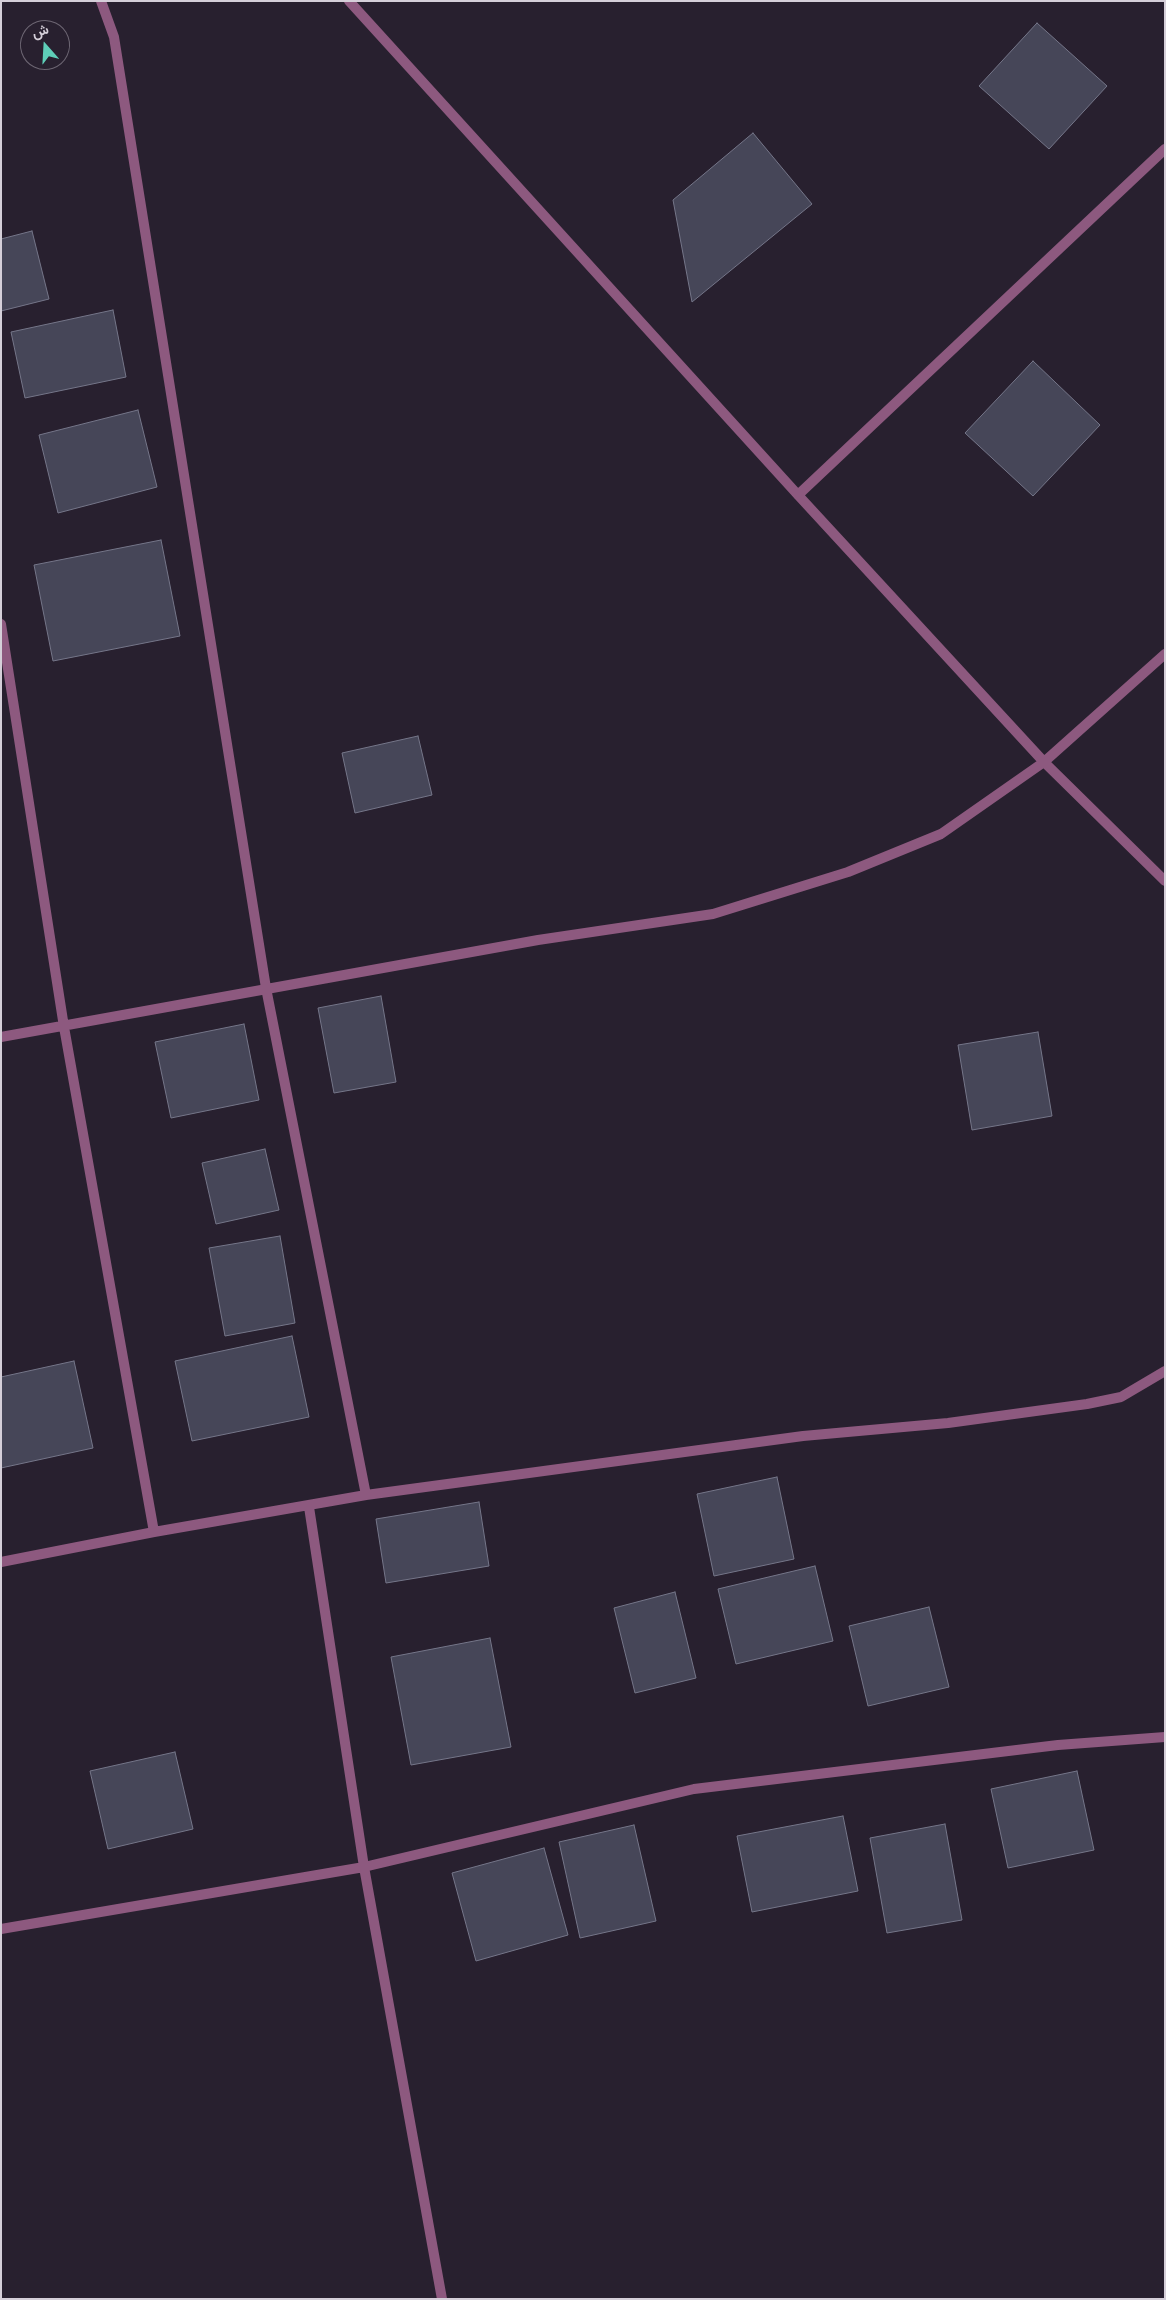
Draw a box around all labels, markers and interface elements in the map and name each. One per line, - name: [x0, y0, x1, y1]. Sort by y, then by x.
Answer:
- north arrow: [20, 20, 70, 70]
- text: ش: [30, 22, 51, 41]

